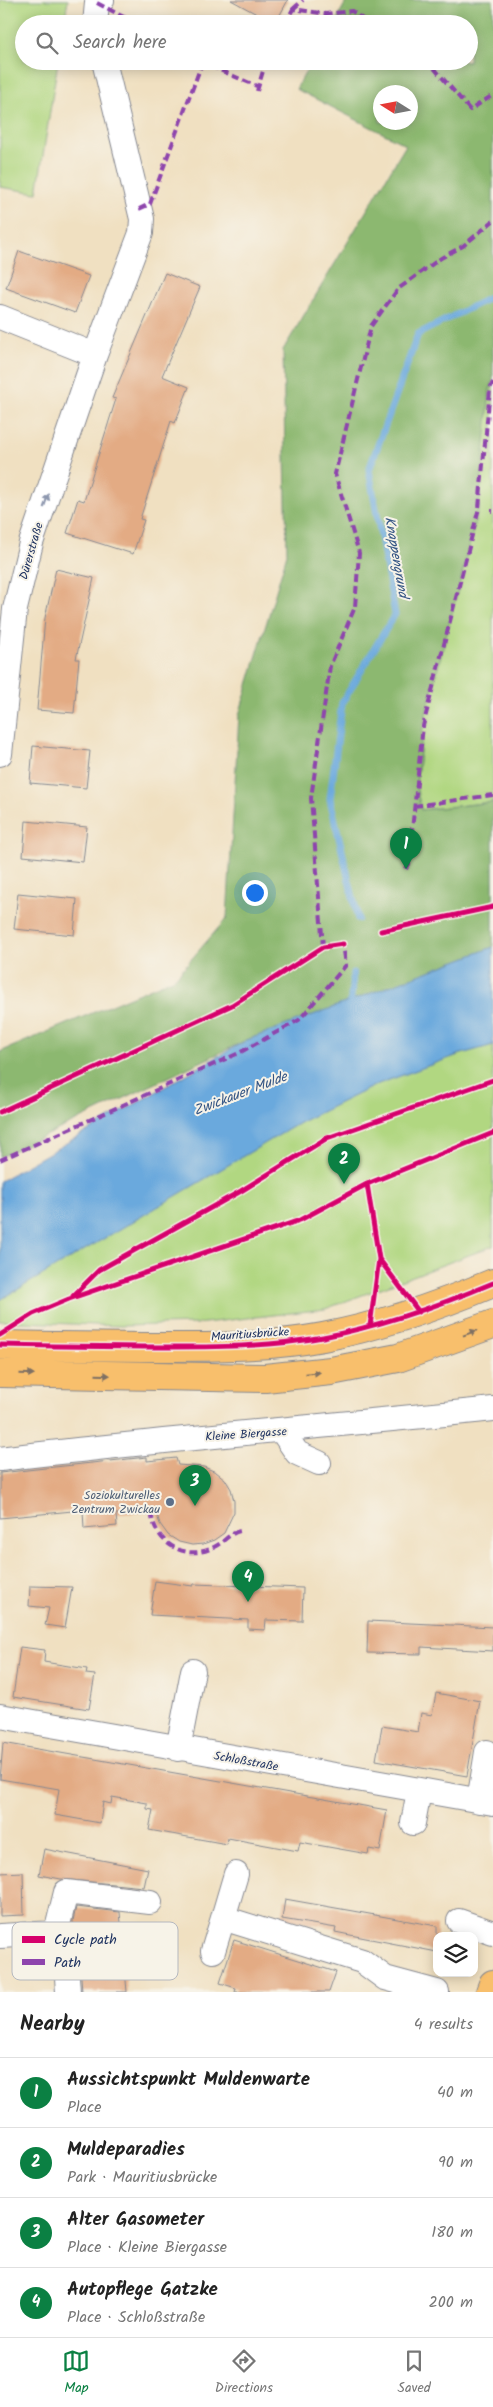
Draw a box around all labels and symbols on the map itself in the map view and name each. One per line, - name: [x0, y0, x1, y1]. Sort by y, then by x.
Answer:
- north arrow: [373, 85, 418, 130]
- one-way arrow: [42, 493, 50, 508]
- water label: Knappengrund: [378, 515, 414, 602]
- street label: Dürerstraße: [14, 520, 49, 582]
- pin: 1: [390, 828, 422, 869]
- your location: [242, 880, 268, 906]
- water label: Zwickauer Mulde: [190, 1065, 292, 1122]
- pin: 2: [328, 1143, 360, 1184]
- street label: Mauritiusbrücke: [210, 1322, 290, 1347]
- one-way arrow: [463, 1329, 478, 1337]
- one-way arrow: [305, 1369, 321, 1377]
- one-way arrow: [19, 1370, 35, 1378]
- one-way arrow: [95, 1371, 111, 1379]
- street label: Kleine Biergasse: [205, 1422, 288, 1447]
- pin: 3: [179, 1465, 211, 1506]
- place label: Soziokulturelles Zentrum Zwickau: [71, 1486, 160, 1519]
- marker: Soziokulturelles Zentrum Zwickau: [164, 1496, 176, 1508]
- pin: 4: [232, 1561, 264, 1602]
- street label: Schloßstraße: [212, 1746, 280, 1777]
- legend: [12, 1922, 178, 1980]
- text: Cycle path: [54, 1929, 117, 1951]
- text: Path: [54, 1952, 81, 1974]

